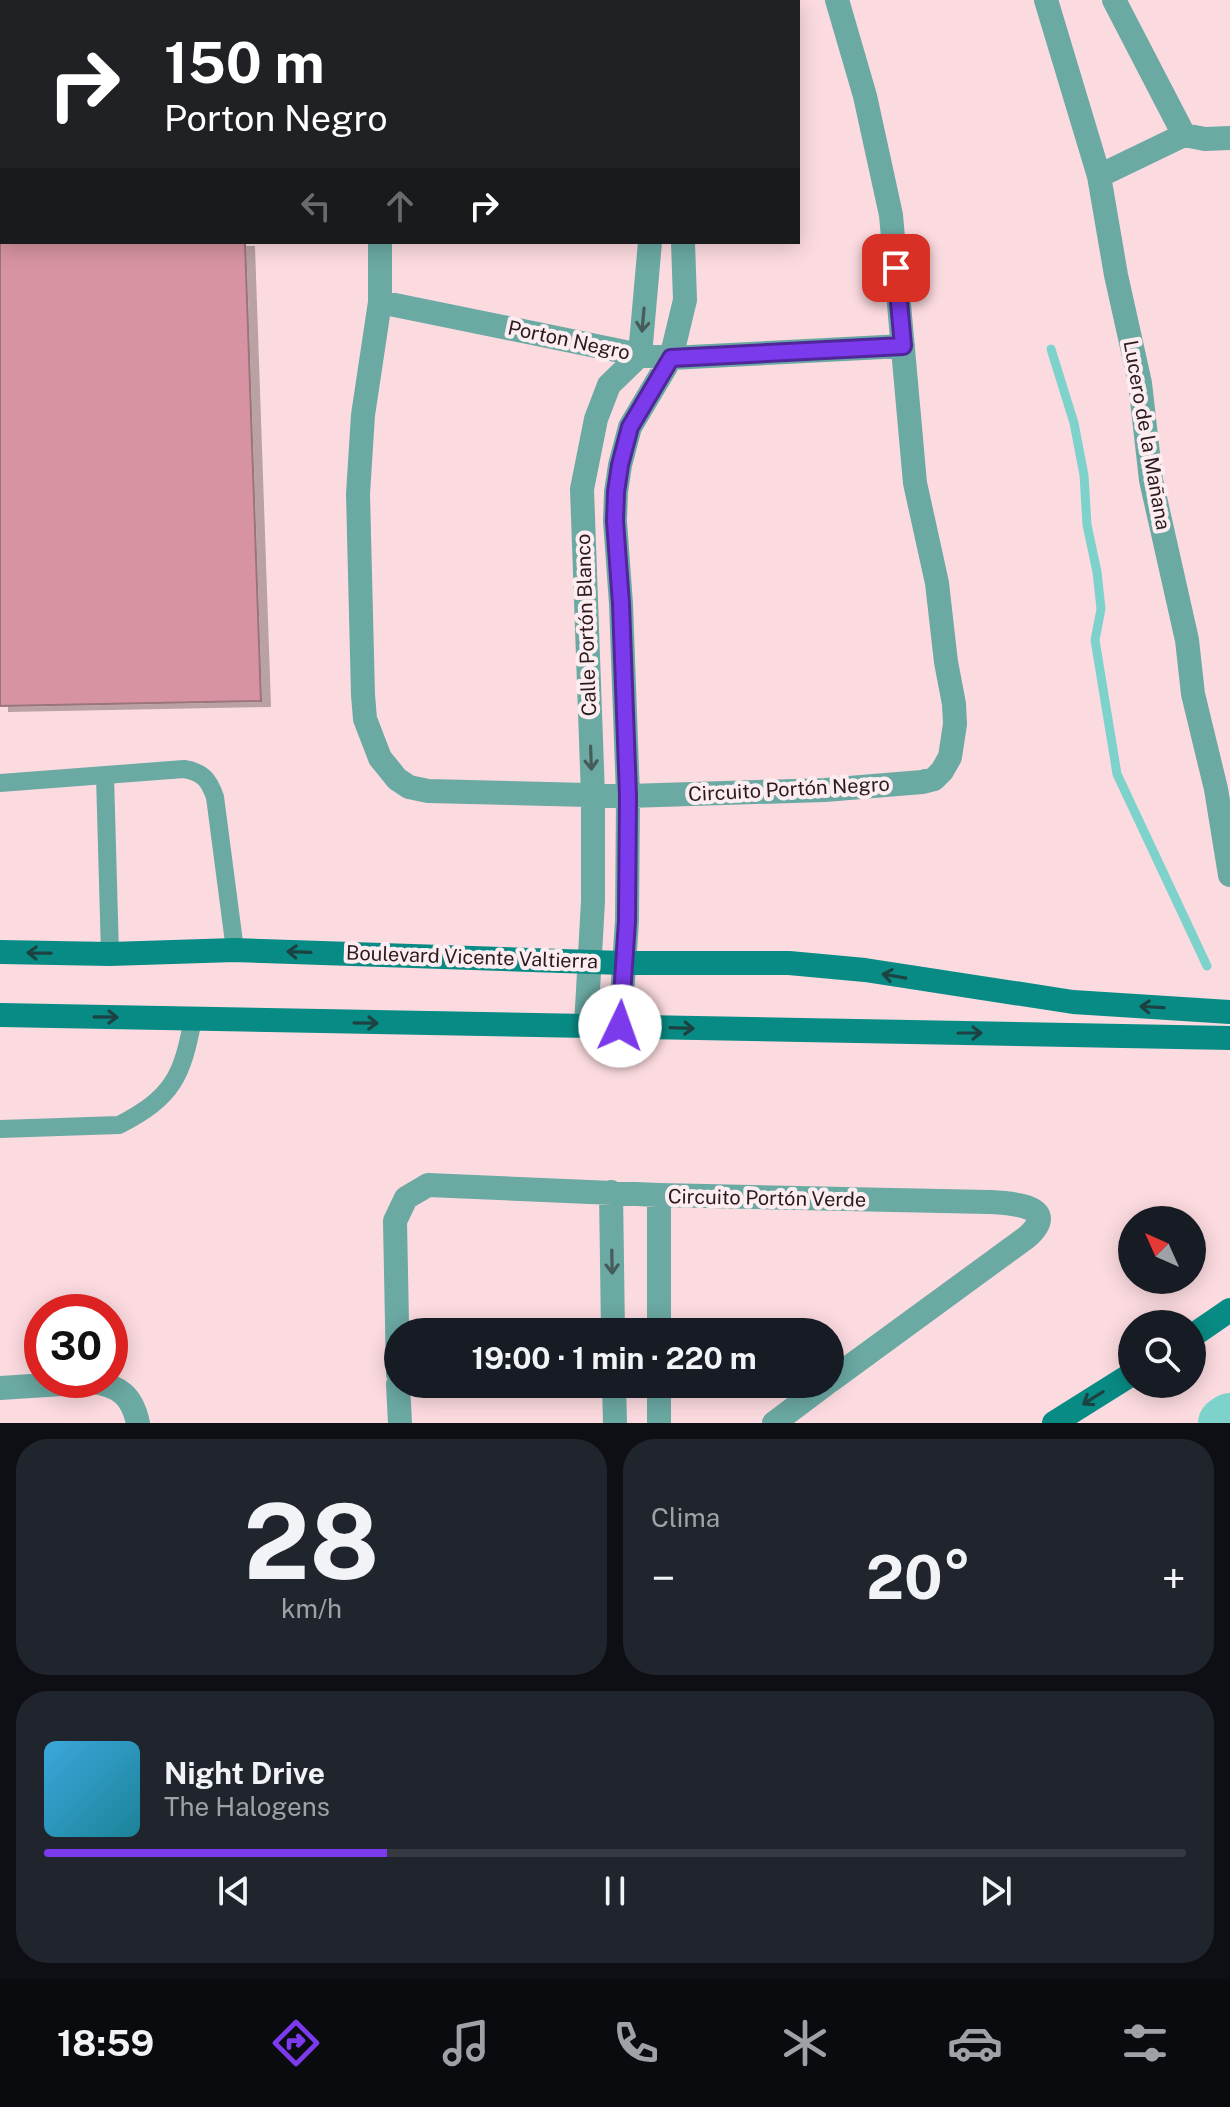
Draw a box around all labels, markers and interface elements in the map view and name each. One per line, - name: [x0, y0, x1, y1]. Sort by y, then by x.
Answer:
- text: 150 m: [164, 30, 325, 96]
- icon: right: [32, 32, 136, 136]
- text: Porton Negro: [164, 97, 388, 139]
- icon: left: [294, 184, 338, 228]
- icon: ahead: [378, 184, 422, 228]
- icon: right: [462, 184, 506, 228]
- pin: [862, 234, 930, 302]
- icon: arrive: [874, 246, 918, 290]
- one-way arrow: [636, 306, 651, 333]
- street label: Porton Negro: [506, 315, 632, 365]
- street label: Lucero de la Mañana: [1118, 338, 1176, 532]
- street label: Calle Portón Blanco: [571, 533, 601, 717]
- one-way arrow: [584, 744, 599, 771]
- street label: Circuito Portón Negro: [688, 772, 890, 806]
- street label: Boulevard Vicente Valtierra: [346, 941, 598, 973]
- one-way arrow: [286, 944, 313, 959]
- one-way arrow: [26, 945, 53, 960]
- one-way arrow: [882, 967, 907, 982]
- position arrow: [578, 984, 662, 1068]
- one-way arrow: [1139, 999, 1166, 1014]
- one-way arrow: [92, 1010, 119, 1025]
- one-way arrow: [352, 1016, 379, 1031]
- one-way arrow: [668, 1021, 695, 1036]
- one-way arrow: [956, 1025, 983, 1041]
- street label: Circuito Portón Verde: [668, 1184, 866, 1212]
- north arrow: [1118, 1206, 1206, 1294]
- map controls: [1118, 1206, 1206, 1398]
- one-way arrow: [604, 1248, 620, 1275]
- speed limit sign: 30: [24, 1294, 128, 1398]
- button: search: [1118, 1310, 1206, 1398]
- text: 19:00 · 1 min · 220 m: [471, 1340, 757, 1376]
- one-way arrow: [1082, 1390, 1105, 1406]
- text: 28: [244, 1480, 379, 1602]
- text: Clima: [651, 1502, 720, 1533]
- text: 20°: [866, 1542, 971, 1613]
- text: −: [651, 1552, 675, 1604]
- text: +: [1162, 1552, 1186, 1604]
- text: km/h: [281, 1593, 342, 1624]
- text: Night Drive: [164, 1755, 325, 1791]
- text: The Halogens: [164, 1791, 330, 1822]
- icon: previous: [212, 1869, 256, 1913]
- icon: pause: [593, 1869, 637, 1913]
- icon: next: [974, 1869, 1018, 1913]
- icon: directions: [268, 2015, 324, 2071]
- icon: music: [438, 2015, 494, 2071]
- icon: phone: [608, 2015, 664, 2071]
- icon: climate: [777, 2015, 833, 2071]
- icon: car: [947, 2015, 1003, 2071]
- icon: filters: [1117, 2015, 1173, 2071]
- text: 18:59: [57, 2022, 154, 2064]

